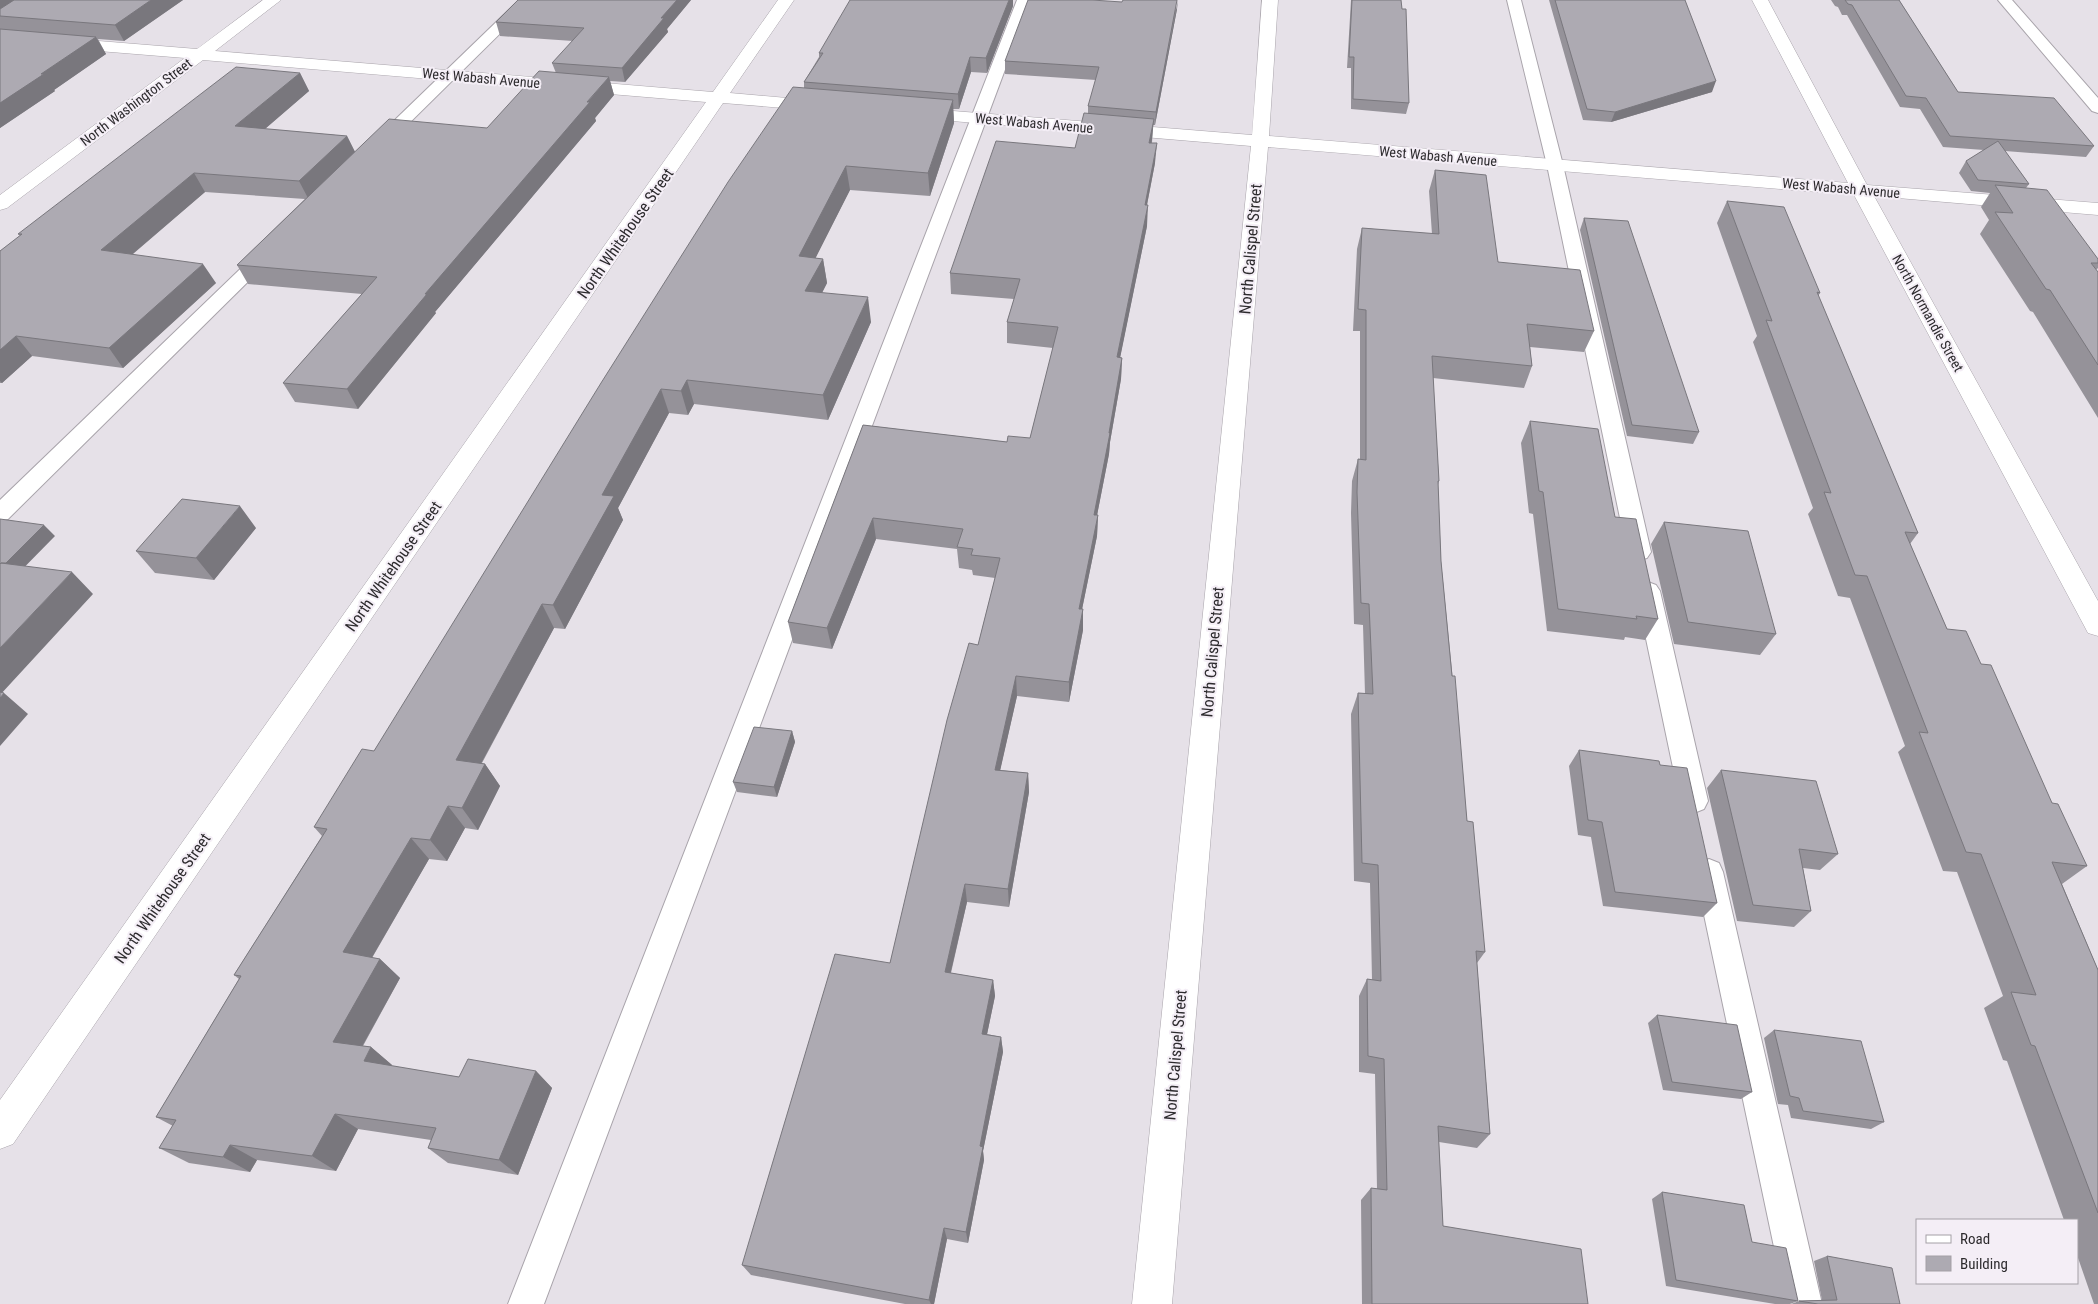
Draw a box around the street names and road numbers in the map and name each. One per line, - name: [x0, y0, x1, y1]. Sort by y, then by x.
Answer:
- street label: North Washington Street: [77, 55, 195, 149]
- street label: West Wabash Avenue: [421, 65, 541, 91]
- street label: West Wabash Avenue: [974, 110, 1094, 136]
- street label: West Wabash Avenue: [1378, 143, 1498, 169]
- street label: North Whitehouse Street: [573, 164, 678, 302]
- street label: West Wabash Avenue: [1781, 175, 1901, 201]
- street label: North Calispel Street: [1235, 183, 1266, 315]
- street label: North Normandie Street: [1889, 252, 1967, 374]
- street label: North Whitehouse Street: [341, 497, 446, 635]
- street label: North Calispel Street: [1197, 586, 1228, 718]
- street label: North Whitehouse Street: [110, 829, 215, 967]
- street label: North Calispel Street: [1160, 989, 1191, 1121]

